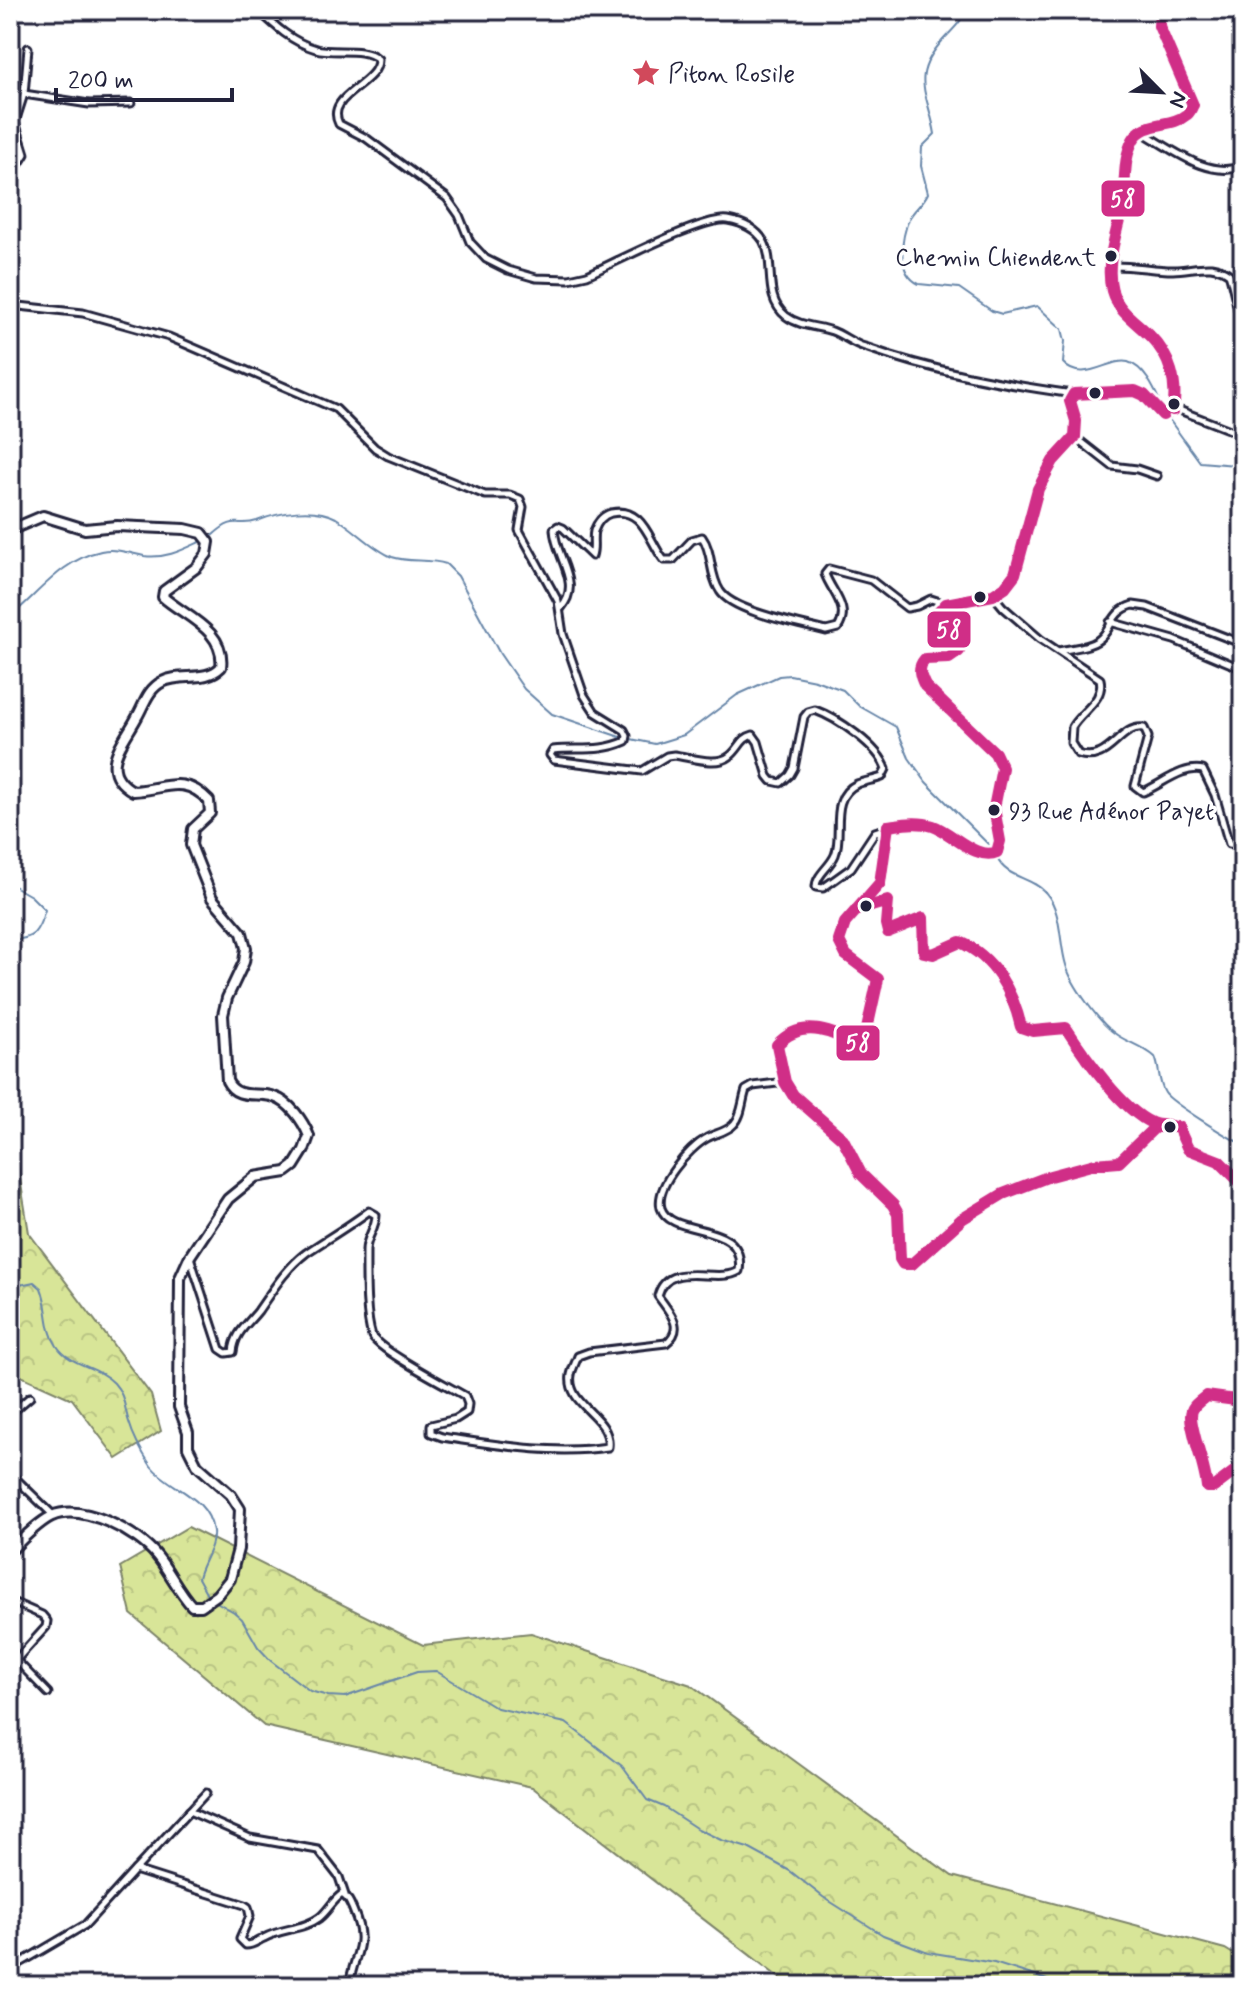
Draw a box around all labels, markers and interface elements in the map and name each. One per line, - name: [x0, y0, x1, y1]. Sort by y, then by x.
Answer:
- scale bar: [56, 52, 232, 102]
- north arrow: [1121, 52, 1201, 132]
- place icon: Piton Rosile: [631, 58, 661, 88]
- place label: Piton Rosile: [668, 58, 795, 92]
- text: 200 m: [68, 66, 134, 97]
- text: N: [1162, 87, 1193, 112]
- line badge: 58: [1100, 179, 1146, 218]
- text: 58: [1110, 186, 1136, 214]
- place label: Chemin Chiendent: [895, 243, 1096, 274]
- marker: Chemin Chiendent: [1103, 248, 1119, 264]
- unlabelled marker: [1087, 385, 1103, 401]
- unlabelled marker: [1166, 396, 1182, 412]
- unlabelled marker: [972, 589, 988, 605]
- line badge: 58: [926, 610, 972, 649]
- text: 58: [936, 617, 962, 645]
- place label: 93 Rue Adénor Payet: [1009, 797, 1214, 828]
- marker: 93 Rue Adénor Payet: [986, 802, 1002, 818]
- unlabelled marker: [858, 898, 874, 914]
- line badge: 58: [835, 1024, 881, 1062]
- text: 58: [845, 1030, 871, 1058]
- unlabelled marker: [1162, 1119, 1178, 1135]

